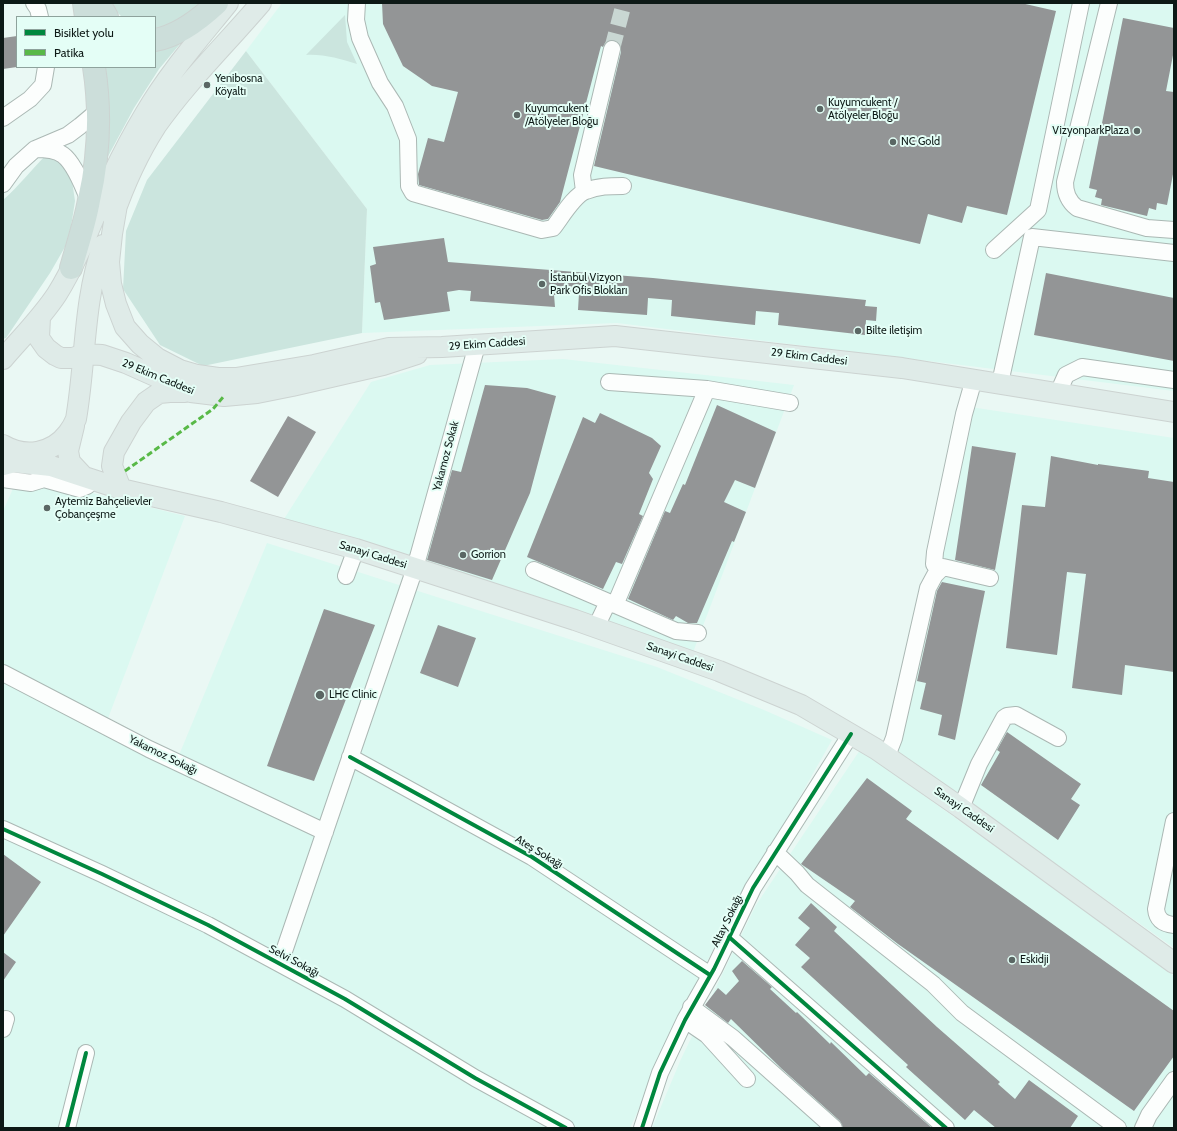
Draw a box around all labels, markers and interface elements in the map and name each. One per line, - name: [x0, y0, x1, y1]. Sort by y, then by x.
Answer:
- legend: [16, 16, 156, 68]
- text: Bisiklet yolu: [54, 25, 114, 40]
- text: Patika: [54, 45, 84, 60]
- place label: Yenibosna Köyaltı: [215, 72, 263, 98]
- marker: Yenibosna Köyaltı: [202, 80, 212, 90]
- place label: Kuyumcukent / Atölyeler Bloğu: [828, 96, 898, 122]
- place label: Kuyumcukent /Atölyeler Bloğu: [525, 102, 598, 128]
- marker: Kuyumcukent / Atölyeler Bloğu: [815, 104, 825, 114]
- marker: Kuyumcukent /Atölyeler Bloğu: [512, 110, 522, 120]
- place label: VizyonparkPlaza: [1052, 124, 1129, 138]
- marker: VizyonparkPlaza: [1132, 126, 1142, 136]
- place label: NC Gold: [901, 135, 940, 149]
- marker: NC Gold: [888, 137, 898, 147]
- place label: İstanbul Vizyon Park Ofis Blokları: [550, 271, 627, 297]
- marker: İstanbul Vizyon Park Ofis Blokları: [537, 279, 547, 289]
- place label: Bilte iletişim: [866, 324, 922, 338]
- marker: Bilte iletişim: [853, 326, 863, 336]
- street label: 29 Ekim Caddesi: [448, 335, 526, 353]
- street label: 29 Ekim Caddesi: [770, 346, 848, 368]
- street label: 29 Ekim Caddesi: [120, 357, 196, 397]
- street label: Yakamoz Sokak: [430, 420, 462, 492]
- place label: Aytemiz Bahçelievler Çobançeşme: [55, 495, 152, 521]
- marker: Aytemiz Bahçelievler Çobançeşme: [42, 503, 52, 513]
- street label: Sanayi Caddesi: [338, 538, 408, 572]
- place label: Gorrion: [471, 548, 506, 562]
- marker: Gorrion: [458, 550, 468, 560]
- street label: Sanayi Caddesi: [645, 639, 715, 675]
- place label: LHC Clinic: [329, 688, 377, 702]
- marker: LHC Clinic: [314, 689, 326, 701]
- street label: Yakamoz Sokağı: [127, 733, 199, 777]
- street label: Sanayi Caddesi: [932, 785, 996, 835]
- street label: Ateş Sokağı: [513, 833, 565, 871]
- street label: Altay Sokağı: [709, 893, 745, 949]
- street label: Selvi Sokağı: [267, 942, 321, 980]
- place label: Eskidji: [1020, 953, 1049, 967]
- marker: Eskidji: [1007, 955, 1017, 965]

